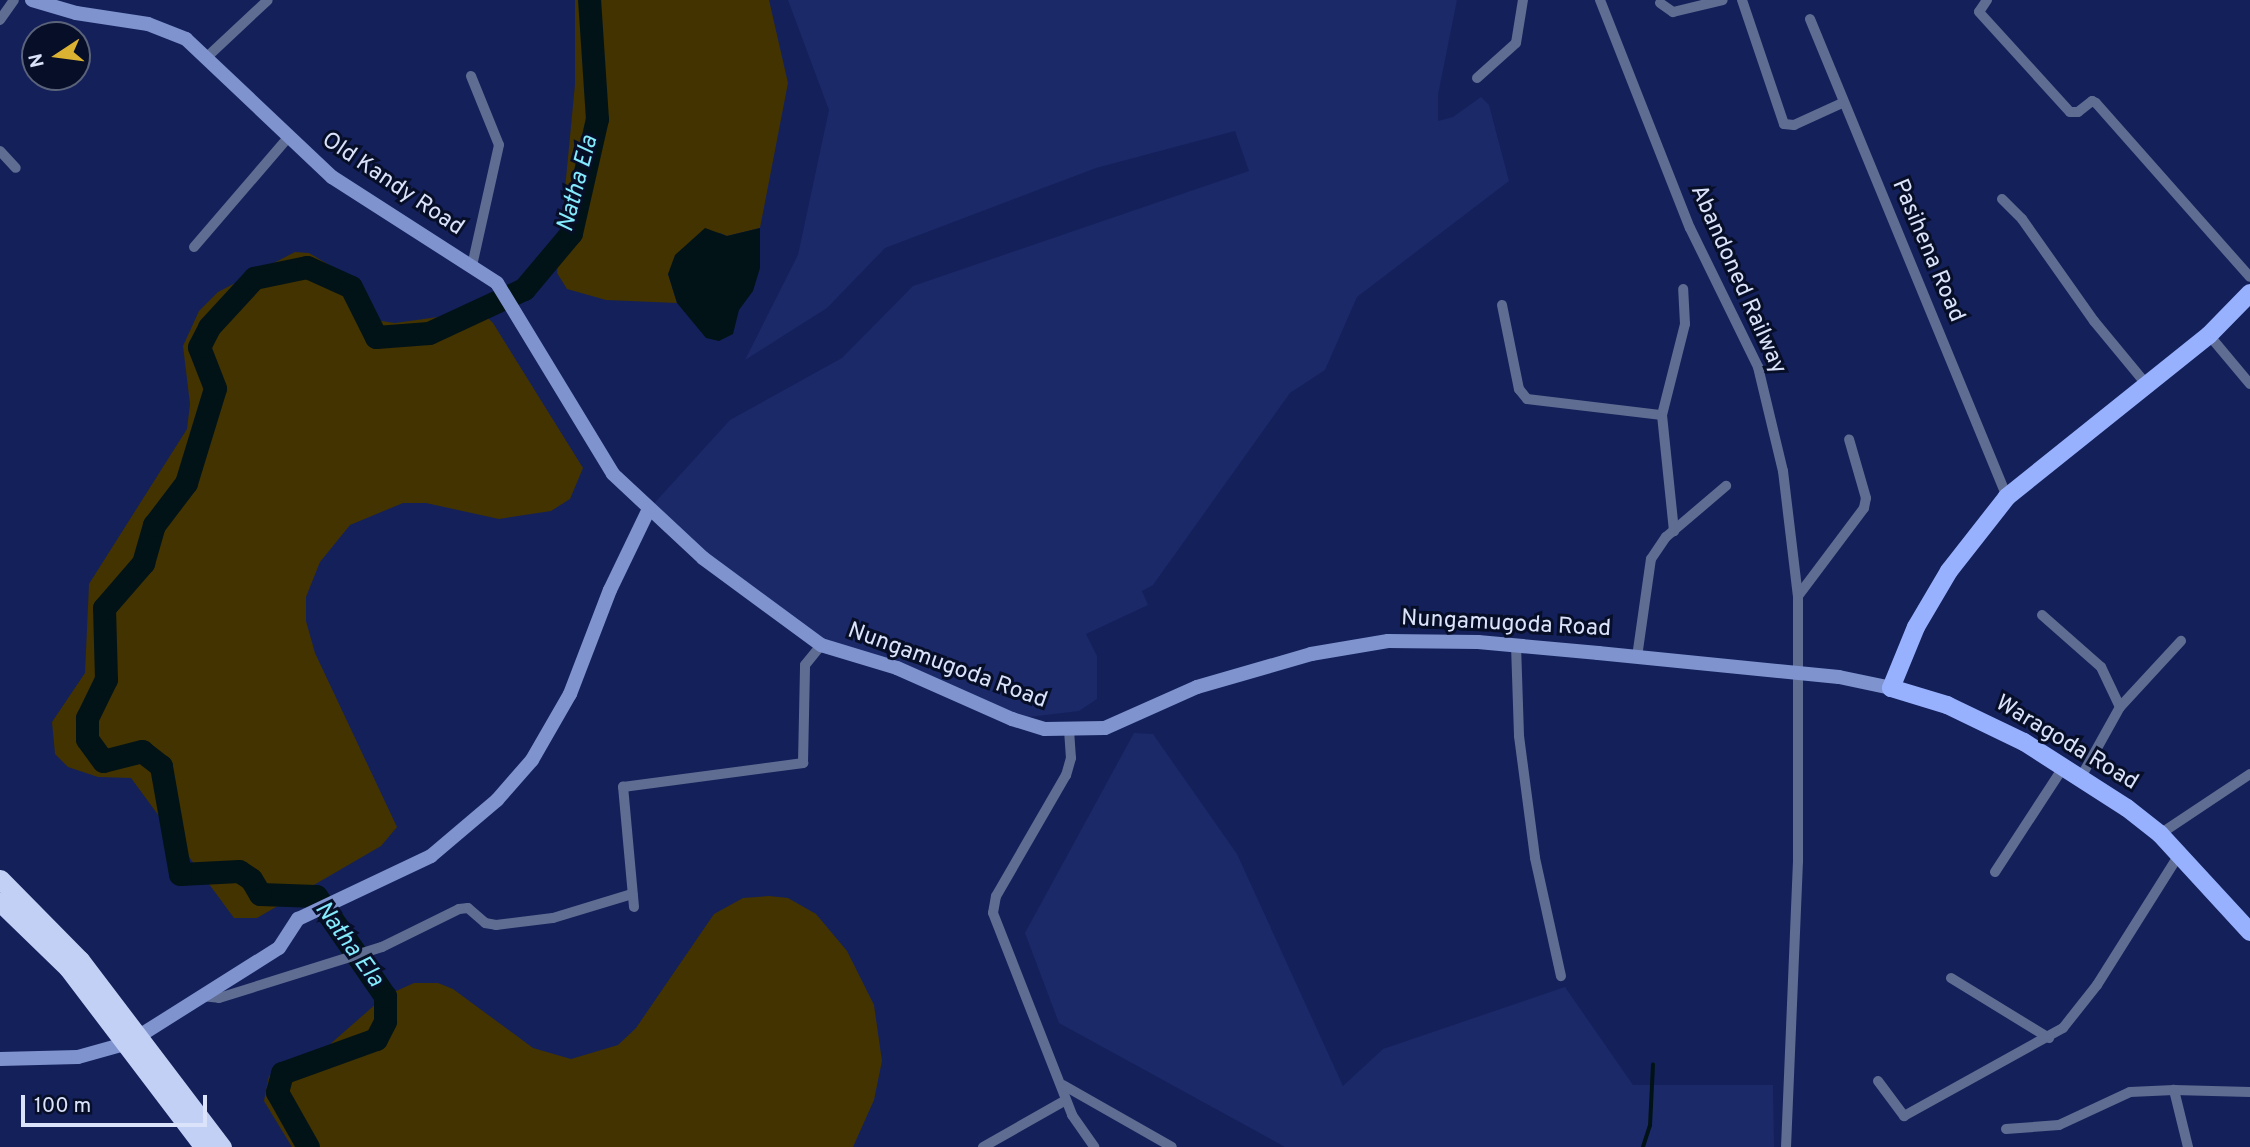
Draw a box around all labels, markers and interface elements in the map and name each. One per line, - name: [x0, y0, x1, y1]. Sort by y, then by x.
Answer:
- north arrow: [21, 21, 91, 91]
- text: N: [24, 51, 51, 70]
- street label: Old Kandy Road: [316, 127, 468, 243]
- water label: Natha Ela: [552, 133, 606, 235]
- street label: Pasihena Road: [1885, 175, 1969, 327]
- street label: Abandoned Railway: [1683, 181, 1791, 379]
- street label: Nungamugoda Road: [1400, 606, 1612, 644]
- street label: Nungamugoda Road: [844, 618, 1050, 716]
- street label: Waragoda Road: [1990, 691, 2142, 797]
- water label: Natha Ela: [307, 897, 389, 993]
- scale bar: [24, 1080, 210, 1124]
- text: 100 m: [34, 1093, 91, 1120]

